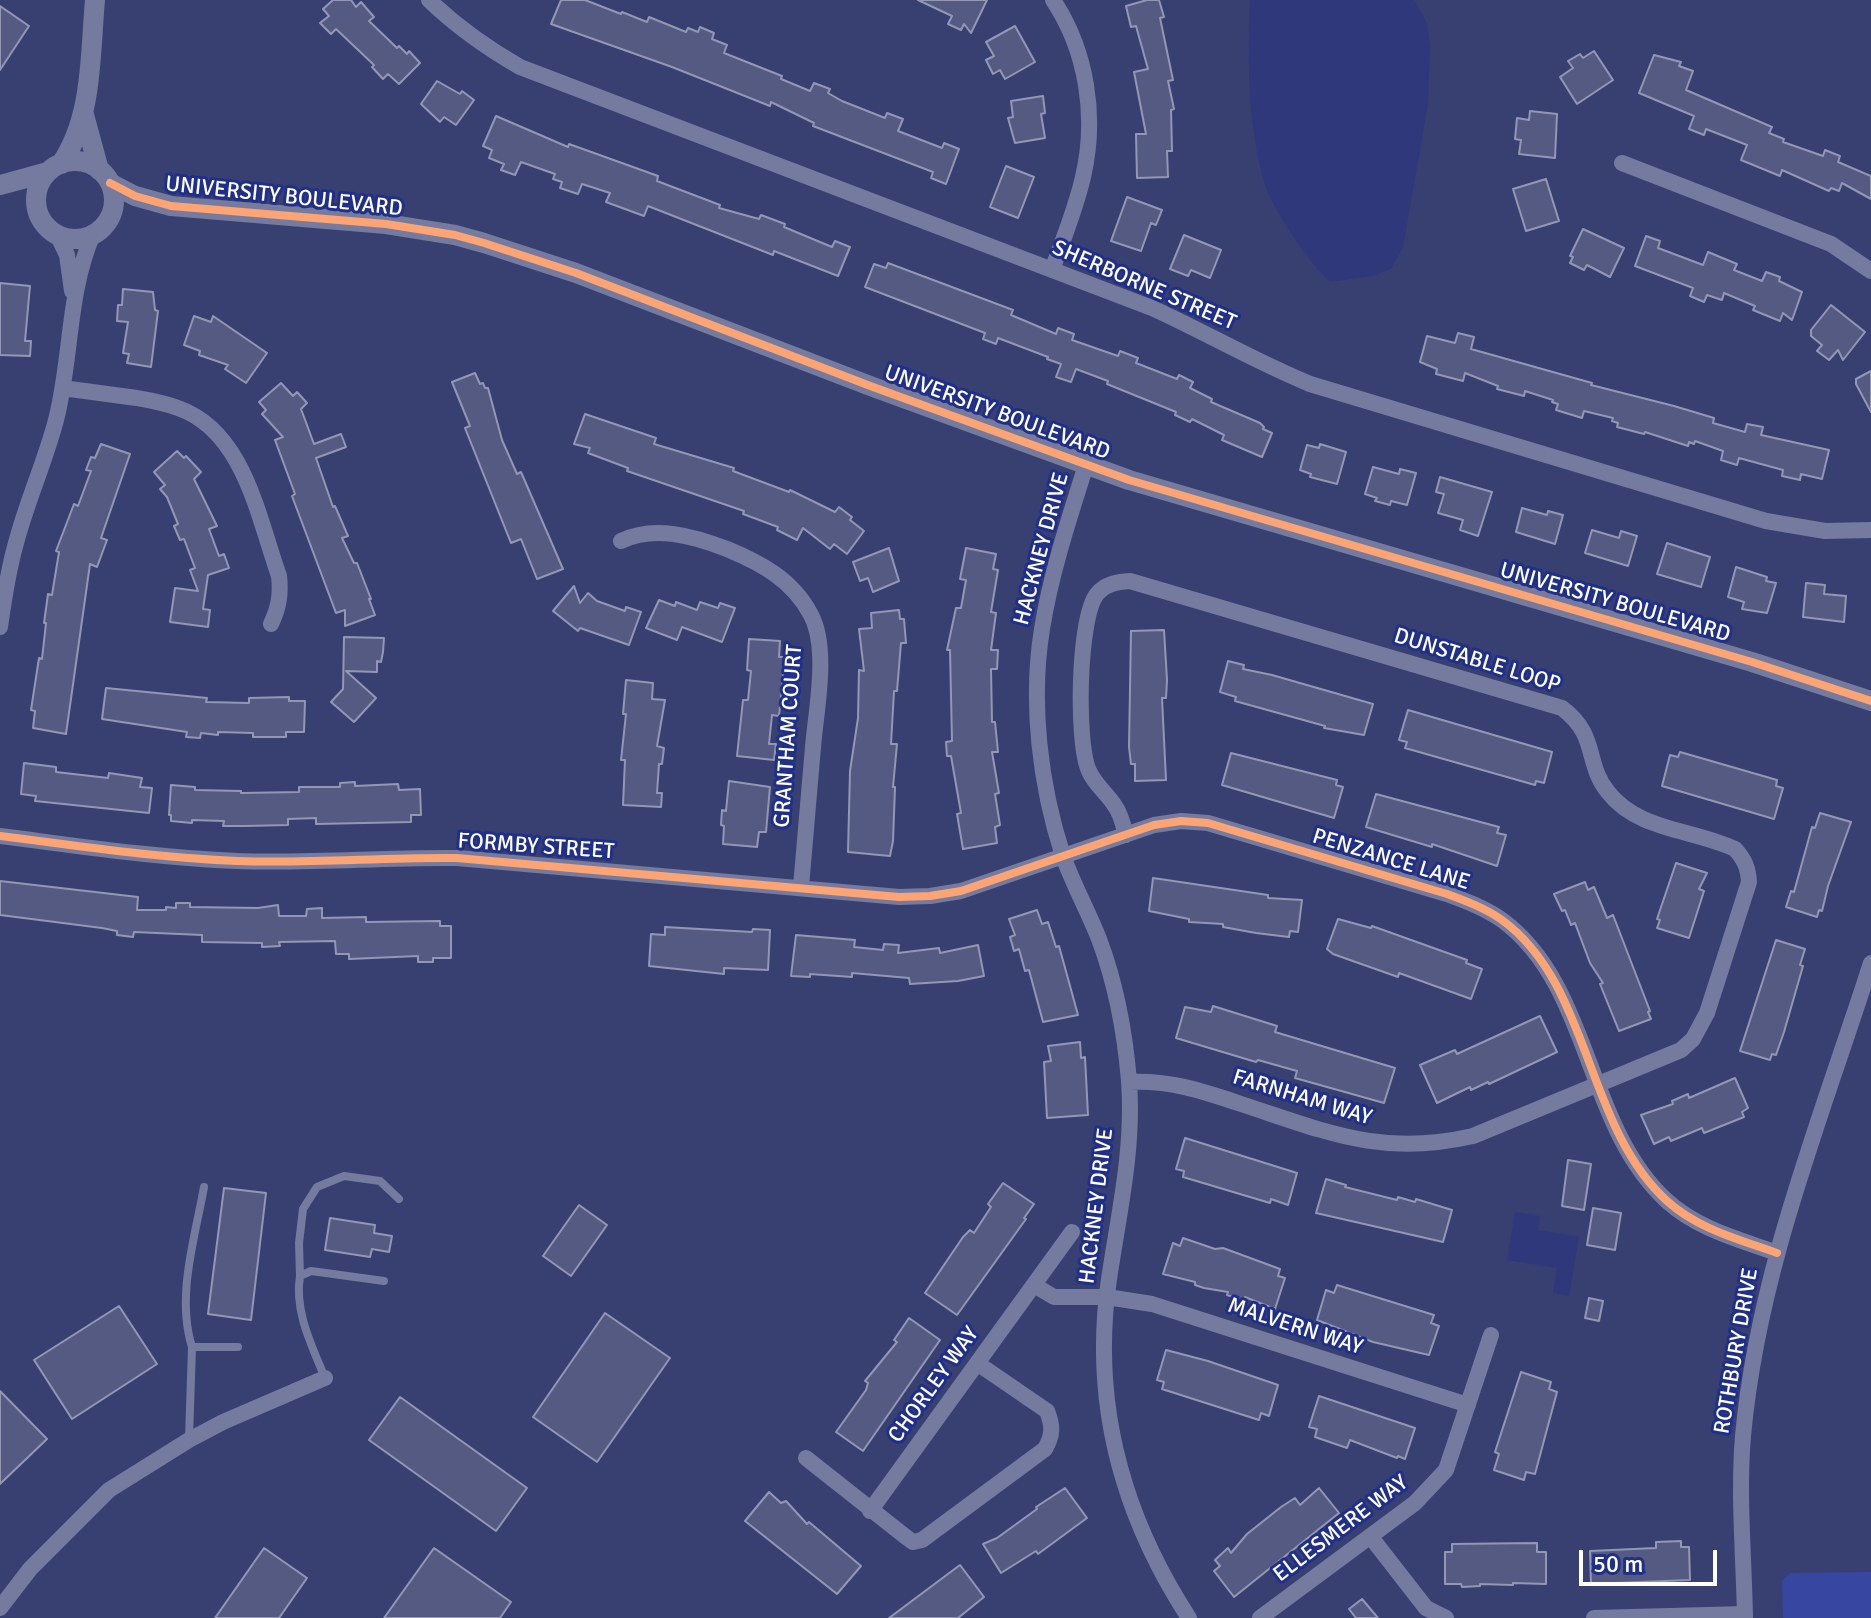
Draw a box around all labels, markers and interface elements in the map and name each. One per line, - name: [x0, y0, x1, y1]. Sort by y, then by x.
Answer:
- street label: UNIVERSITY BOULEVARD: [164, 171, 404, 223]
- street label: SHERBORNE STREET: [1048, 235, 1240, 337]
- street label: UNIVERSITY BOULEVARD: [880, 360, 1114, 466]
- street label: HACKNEY DRIVE: [1009, 470, 1075, 628]
- street label: UNIVERSITY BOULEVARD: [1497, 557, 1733, 649]
- street label: DUNSTABLE LOOP: [1391, 623, 1563, 699]
- street label: GRANTHAM COURT: [769, 644, 809, 828]
- street label: PENZANCE LANE: [1309, 823, 1473, 897]
- street label: FORMBY STREET: [457, 828, 615, 866]
- street label: FARNHAM WAY: [1229, 1064, 1375, 1132]
- street label: HACKNEY DRIVE: [1074, 1127, 1120, 1285]
- street label: ROTHBURY DRIVE: [1709, 1266, 1765, 1436]
- street label: MALVERN WAY: [1224, 1293, 1366, 1361]
- street label: CHORLEY WAY: [883, 1322, 985, 1448]
- street label: ELLESMERE WAY: [1269, 1470, 1413, 1588]
- scale bar: [1583, 1534, 1721, 1584]
- text: 50 m: [1593, 1549, 1643, 1579]

